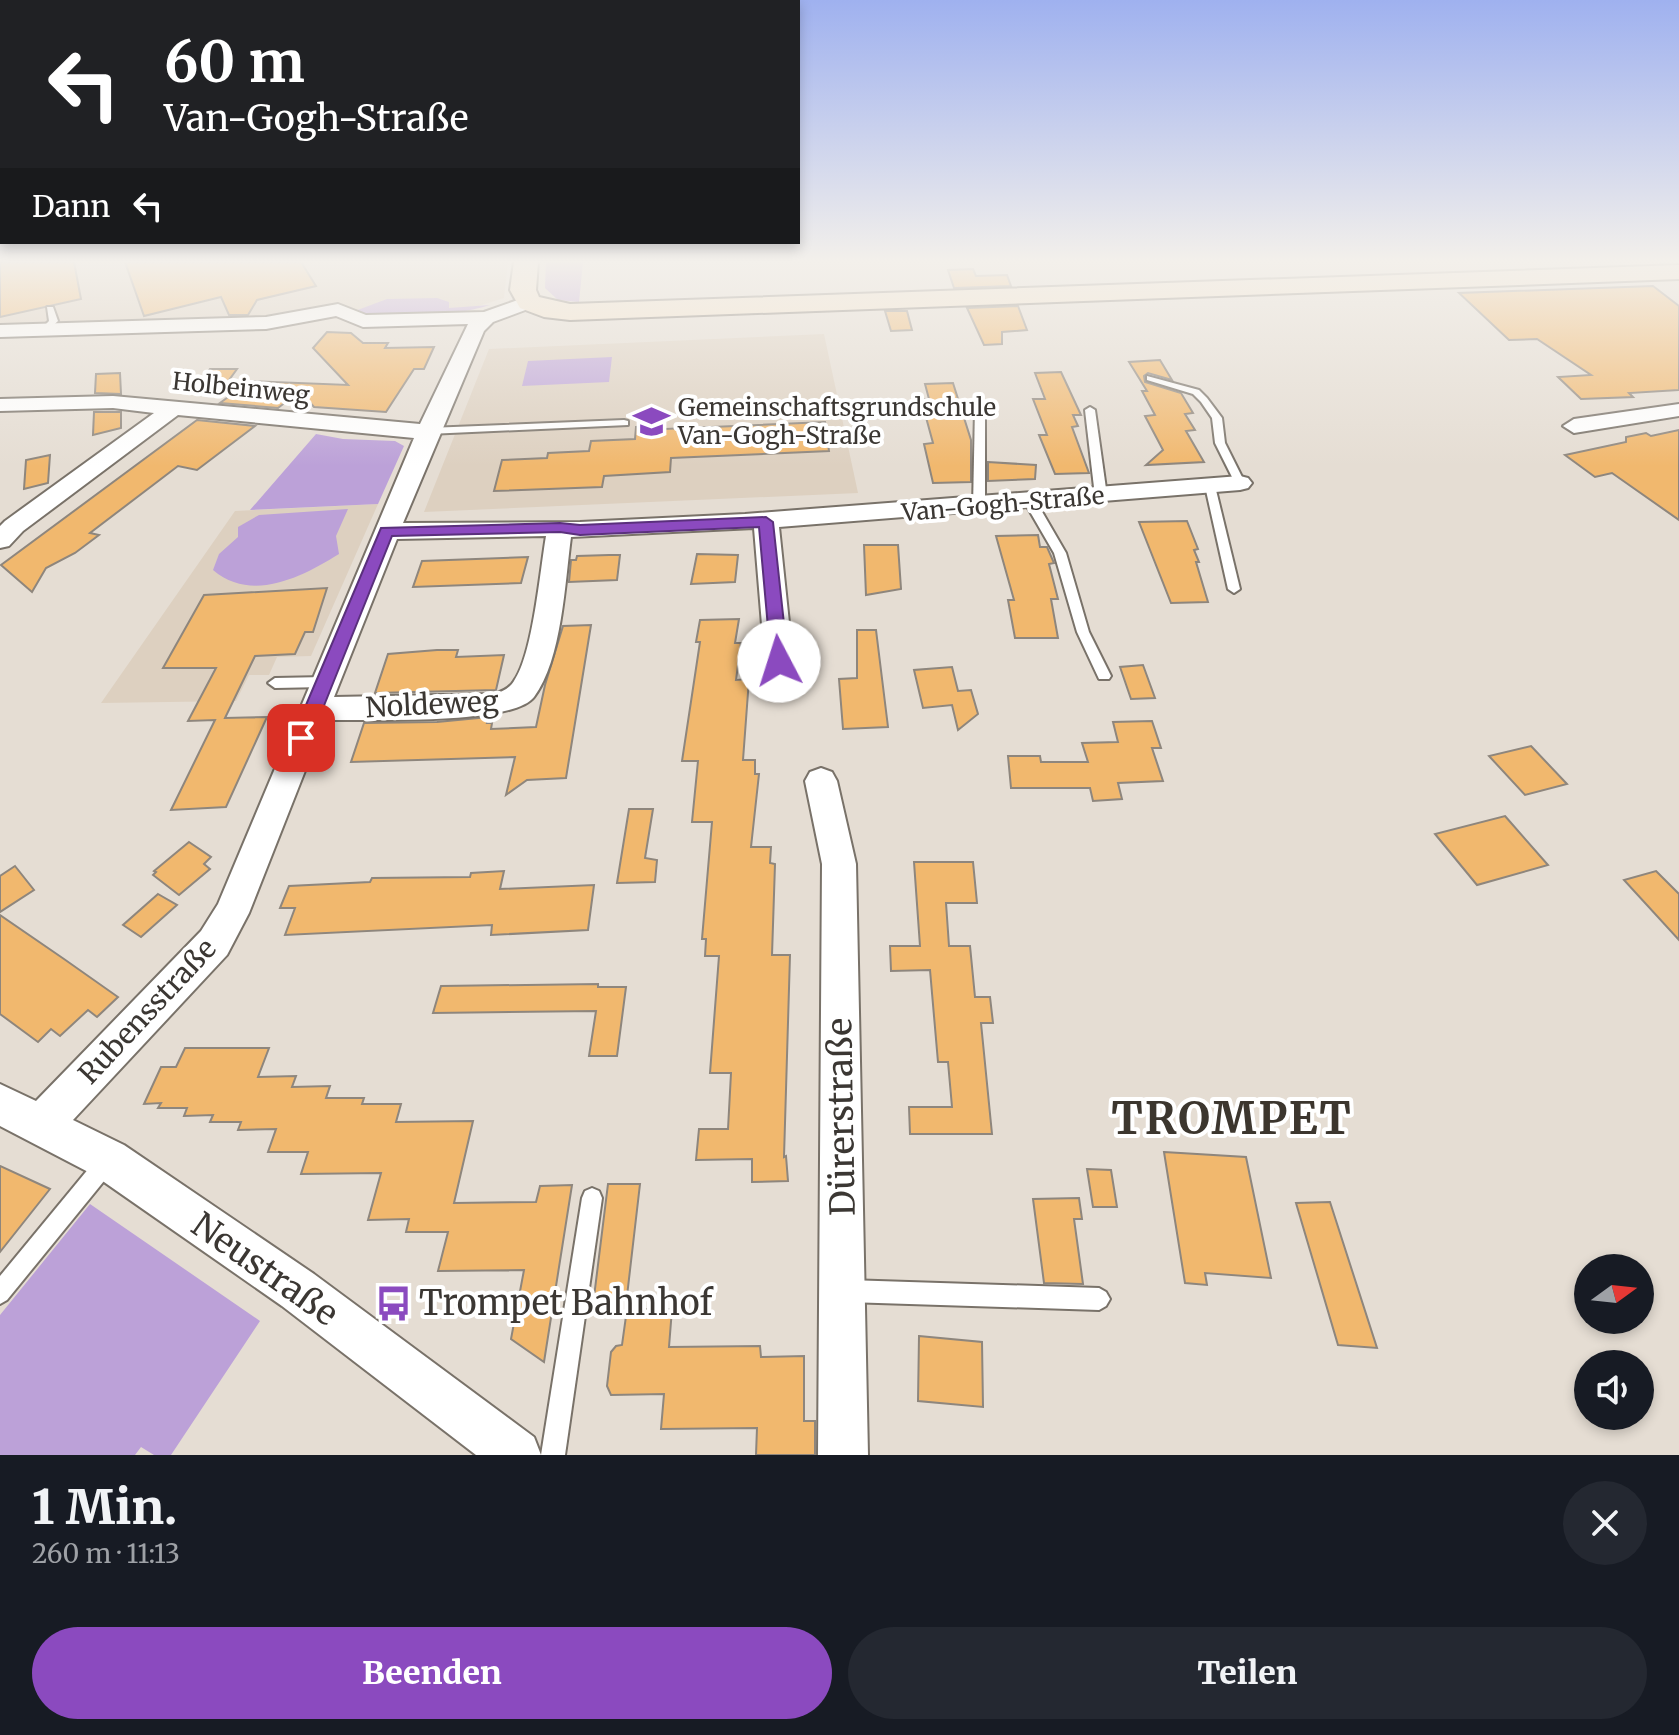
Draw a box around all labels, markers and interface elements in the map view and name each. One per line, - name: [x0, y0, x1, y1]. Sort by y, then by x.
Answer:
- text: 60 m: [164, 27, 305, 97]
- icon: left: [32, 32, 136, 136]
- text: Van-Gogh-Straße: [164, 96, 469, 141]
- icon: left: [126, 184, 170, 228]
- text: Dann: [32, 187, 110, 225]
- street label: Holbeinweg: [171, 365, 312, 411]
- place label: Gemeinschaftsgrundschule Van-Gogh-Straße: [677, 392, 996, 451]
- school or university icon: Gemeinschaftsgrundschule Van-Gogh-Straße: [633, 402, 671, 440]
- street label: Van-Gogh-Straße: [900, 480, 1105, 528]
- position arrow: [737, 619, 821, 703]
- street label: Noldeweg: [364, 683, 500, 725]
- pin: [267, 704, 335, 772]
- icon: arrive: [279, 716, 323, 760]
- street label: Rubensstraße: [70, 931, 224, 1091]
- street label: Dürerstraße: [818, 1018, 864, 1216]
- district label: TROMPET: [1111, 1091, 1353, 1146]
- street label: Neustraße: [184, 1203, 346, 1335]
- north arrow: [1574, 1254, 1654, 1334]
- map controls: [1574, 1254, 1654, 1430]
- place label: Trompet Bahnhof: [419, 1282, 713, 1324]
- bus stop icon: Trompet Bahnhof: [374, 1284, 412, 1322]
- button: sound: [1574, 1350, 1654, 1430]
- text: 1 Min.: [32, 1477, 177, 1537]
- button: close: [1563, 1481, 1647, 1565]
- text: 260 m · 11:13: [32, 1537, 180, 1570]
- button: Beenden: [32, 1627, 832, 1719]
- button: Teilen: [848, 1627, 1647, 1719]

